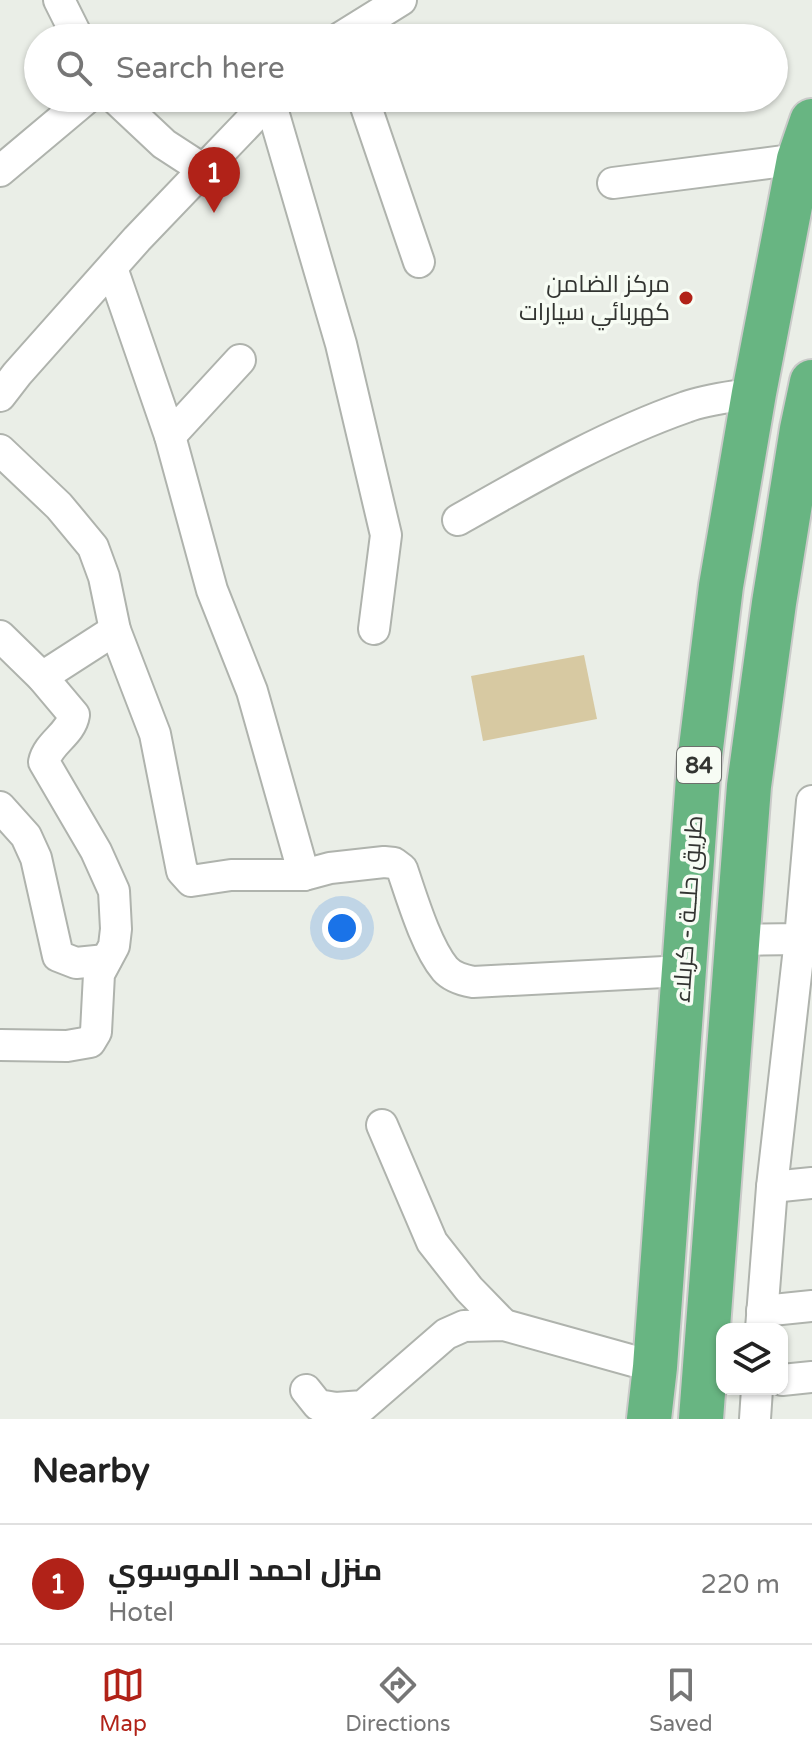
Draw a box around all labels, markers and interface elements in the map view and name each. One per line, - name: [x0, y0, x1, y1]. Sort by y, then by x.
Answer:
- search box: [24, 24, 788, 112]
- icon: search: [52, 46, 96, 90]
- text: Search here: [116, 50, 285, 87]
- pin: 1: [188, 147, 240, 213]
- place label: مركز الضامن كهربائي سيارات: [519, 270, 670, 331]
- marker: مركز الضامن كهربائي سيارات: [677, 289, 695, 307]
- road number: 84: [677, 747, 721, 783]
- street label: طريق حلــة - كربلاء: [667, 814, 710, 1004]
- your location: [322, 908, 362, 948]
- map controls: [716, 1323, 788, 1395]
- button: layers: [716, 1323, 788, 1395]
- text: Nearby: [32, 1451, 150, 1492]
- text: منزل احمد الموسوي: [108, 1552, 382, 1589]
- text: 1: [50, 1569, 66, 1600]
- text: 220 m: [700, 1569, 780, 1600]
- text: Hotel: [108, 1597, 174, 1628]
- tab: Map: [99, 1663, 147, 1737]
- tab: Directions: [345, 1663, 451, 1737]
- tab: Saved: [649, 1663, 713, 1737]

